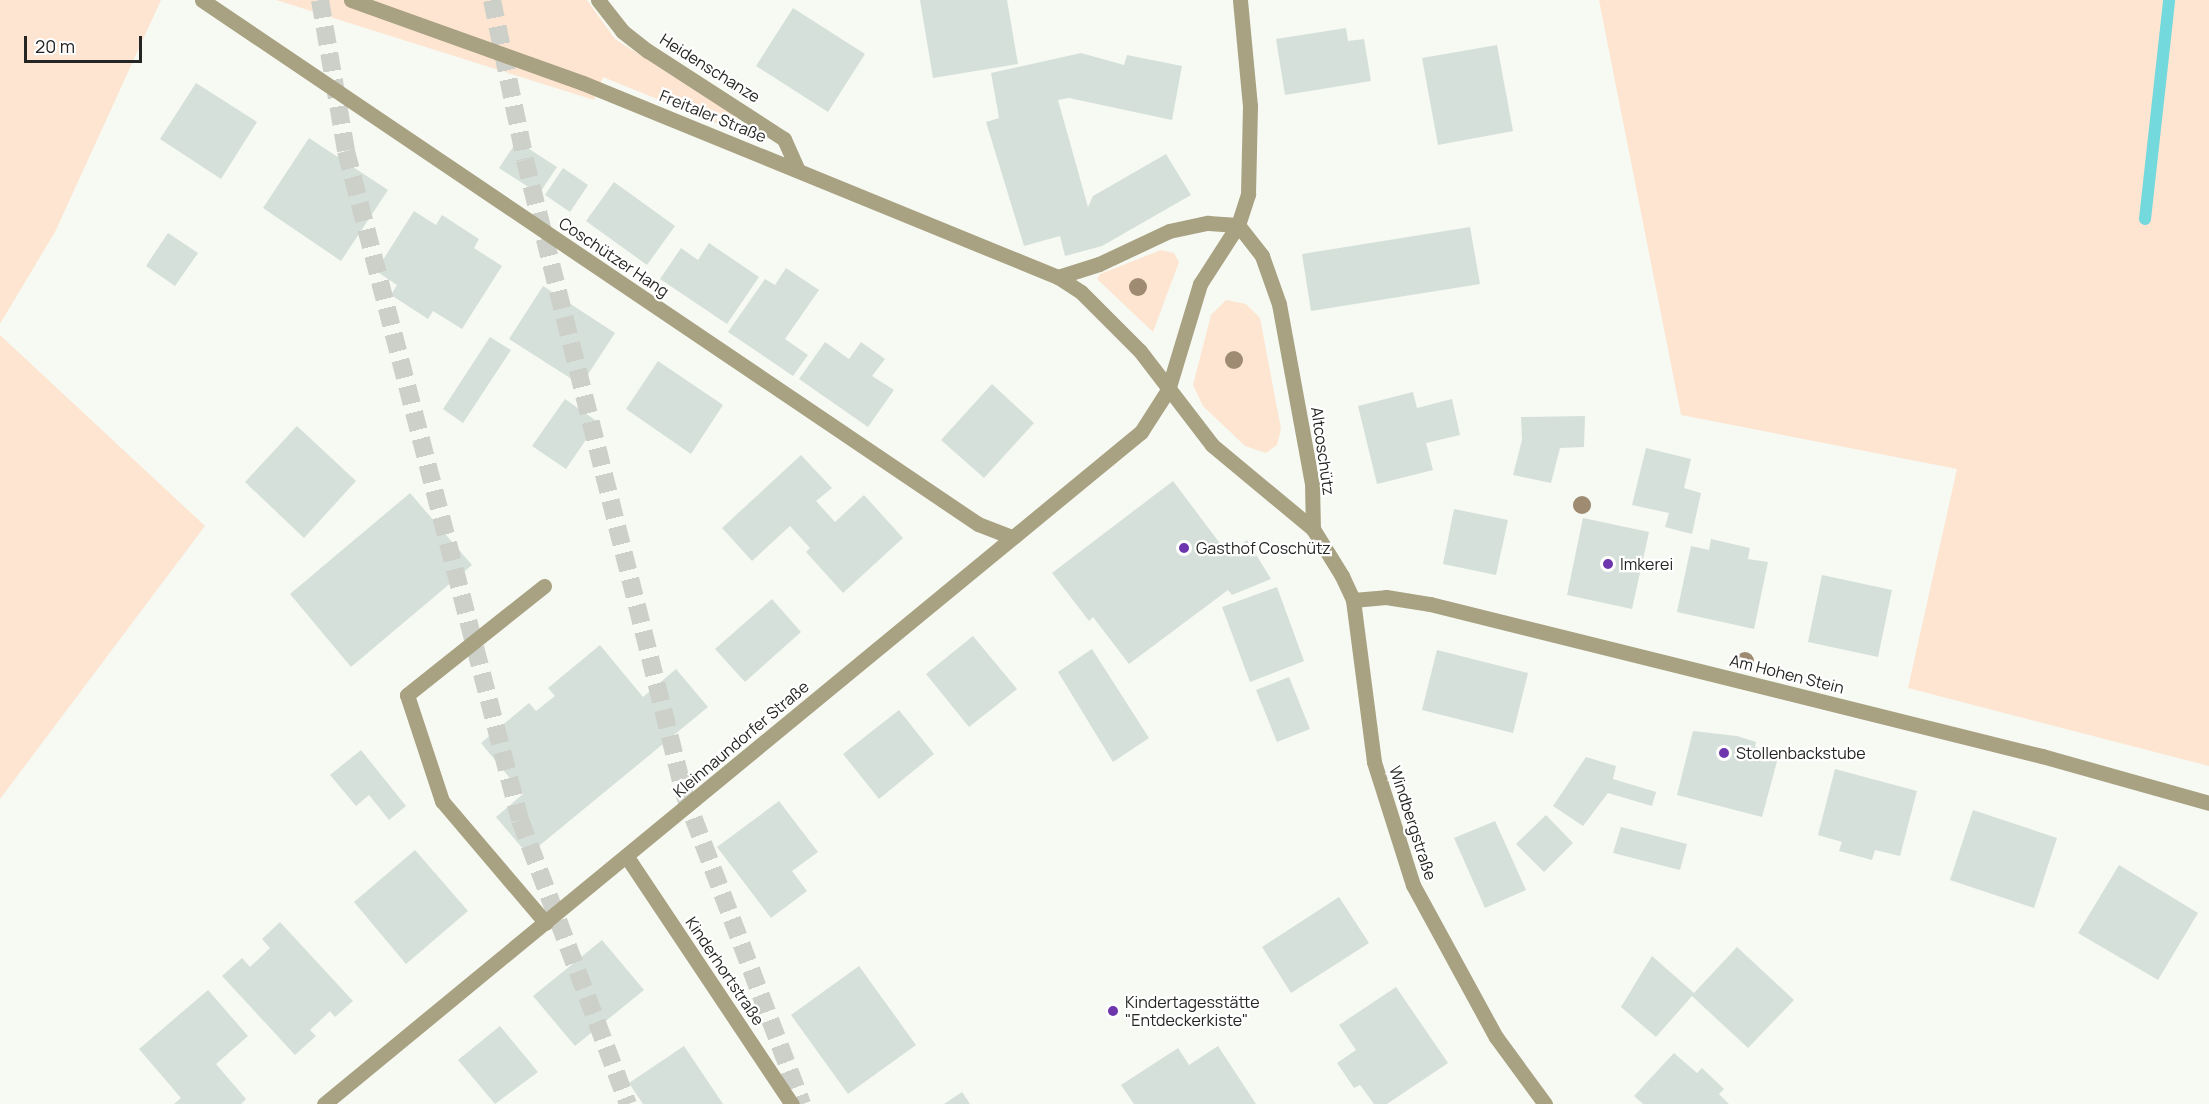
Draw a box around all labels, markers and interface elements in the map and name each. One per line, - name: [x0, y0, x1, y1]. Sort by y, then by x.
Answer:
- scale bar: [27, 24, 146, 62]
- street label: Heidenschanze: [656, 30, 764, 106]
- text: 20 m: [35, 34, 75, 58]
- street label: Freitaler Straße: [657, 86, 769, 146]
- street label: Coschützer Hang: [555, 213, 673, 301]
- street label: Altcoschütz: [1307, 406, 1339, 496]
- place label: Gasthof Coschütz: [1196, 538, 1331, 558]
- marker: Gasthof Coschütz: [1177, 541, 1191, 555]
- place label: Imkerei: [1620, 554, 1673, 574]
- marker: Imkerei: [1601, 557, 1615, 571]
- street label: Am Hohen Stein: [1728, 651, 1846, 697]
- street label: Kleinnaundorfer Straße: [669, 677, 813, 801]
- place label: Stollenbackstube: [1736, 743, 1866, 763]
- marker: Stollenbackstube: [1717, 746, 1731, 760]
- street label: Windbergstraße: [1385, 763, 1441, 883]
- street label: Kinderhortstraße: [682, 913, 768, 1029]
- place label: Kindertagesstätte "Entdeckerkiste": [1125, 992, 1260, 1030]
- marker: Kindertagesstätte "Entdeckerkiste": [1106, 1004, 1120, 1018]

